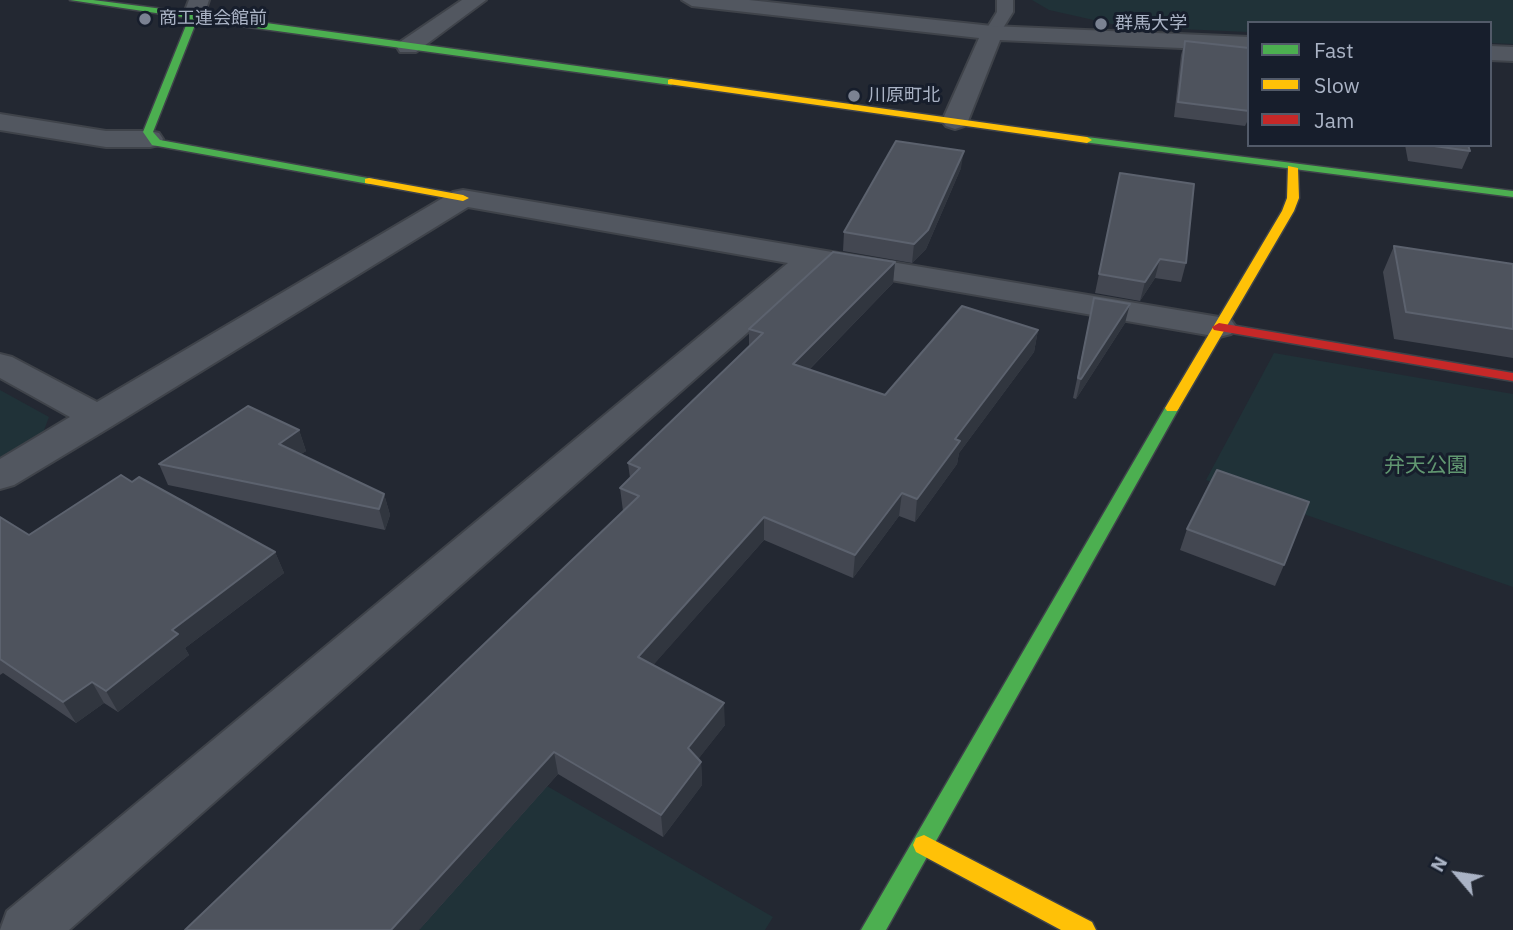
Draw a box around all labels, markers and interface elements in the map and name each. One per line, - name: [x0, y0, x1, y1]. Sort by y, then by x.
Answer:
- place label: 商工連会館前: [159, 8, 267, 30]
- marker: 商工連会館前: [137, 11, 153, 27]
- place label: 群馬大学: [1115, 13, 1187, 35]
- marker: 群馬大学: [1093, 16, 1109, 32]
- legend: [1247, 21, 1492, 147]
- text: Fast: [1314, 36, 1354, 64]
- text: Slow: [1314, 71, 1360, 99]
- place label: 川原町北: [868, 85, 940, 107]
- marker: 川原町北: [846, 88, 862, 104]
- text: Jam: [1314, 106, 1354, 134]
- park label: 弁天公園: [1384, 453, 1468, 479]
- north arrow: [1422, 839, 1492, 909]
- text: N: [1425, 852, 1452, 876]

